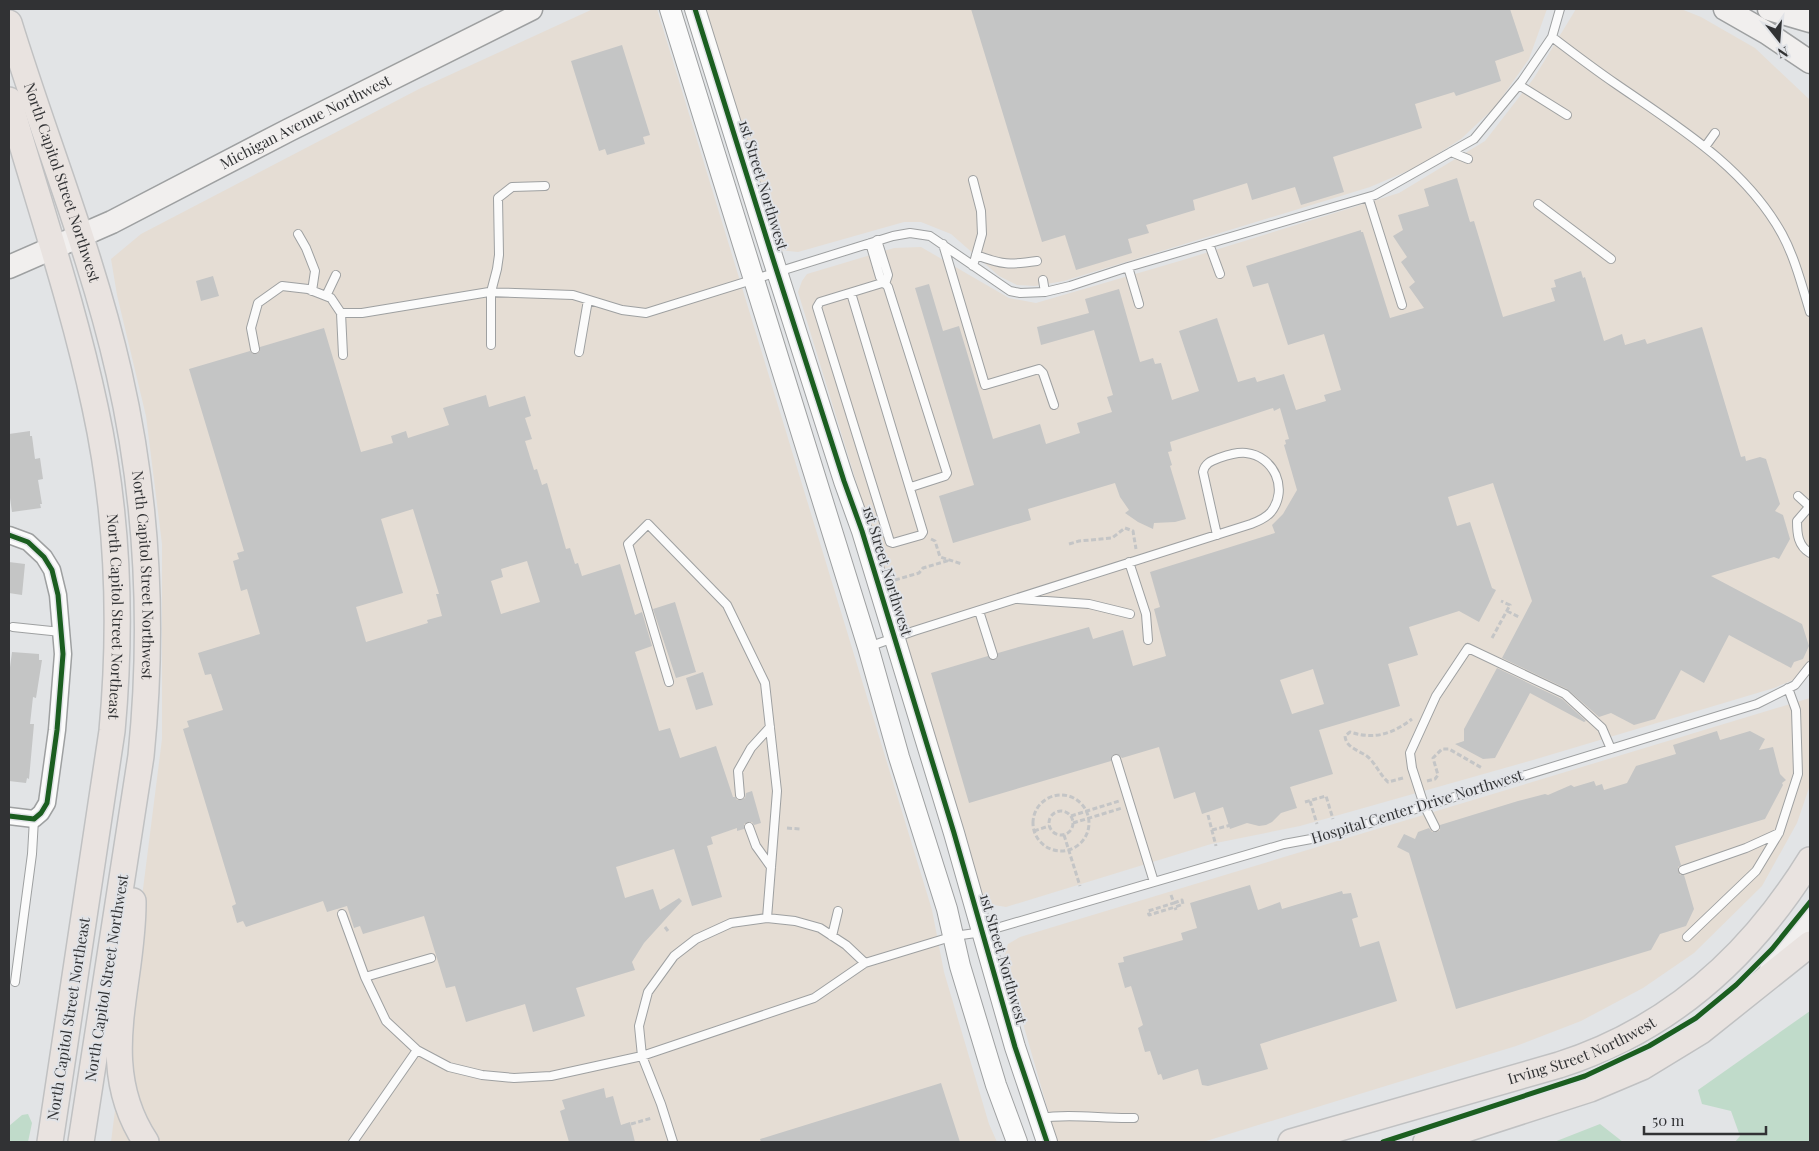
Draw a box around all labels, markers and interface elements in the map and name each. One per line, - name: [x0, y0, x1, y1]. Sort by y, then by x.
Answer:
- north arrow: [1754, 15, 1804, 65]
- text: N: [1775, 42, 1791, 63]
- street label: Michigan Avenue Northwest: [216, 69, 394, 173]
- street label: North Capitol Street Northwest: [20, 80, 105, 285]
- street label: 1st Street Northwest: [735, 117, 793, 253]
- street label: North Capitol Street Northwest: [128, 469, 159, 681]
- street label: 1st Street Northwest: [859, 503, 917, 639]
- street label: North Capitol Street Northeast: [103, 513, 128, 721]
- street label: Hospital Center Drive Northwest: [1308, 764, 1526, 848]
- street label: North Capitol Street Northwest: [80, 872, 132, 1083]
- street label: 1st Street Northwest: [976, 891, 1032, 1027]
- street label: North Capitol Street Northeast: [42, 915, 94, 1122]
- street label: Irving Street Northwest: [1505, 1011, 1660, 1088]
- scale bar: [1644, 1104, 1766, 1136]
- text: 50 m: [1652, 1110, 1685, 1130]

